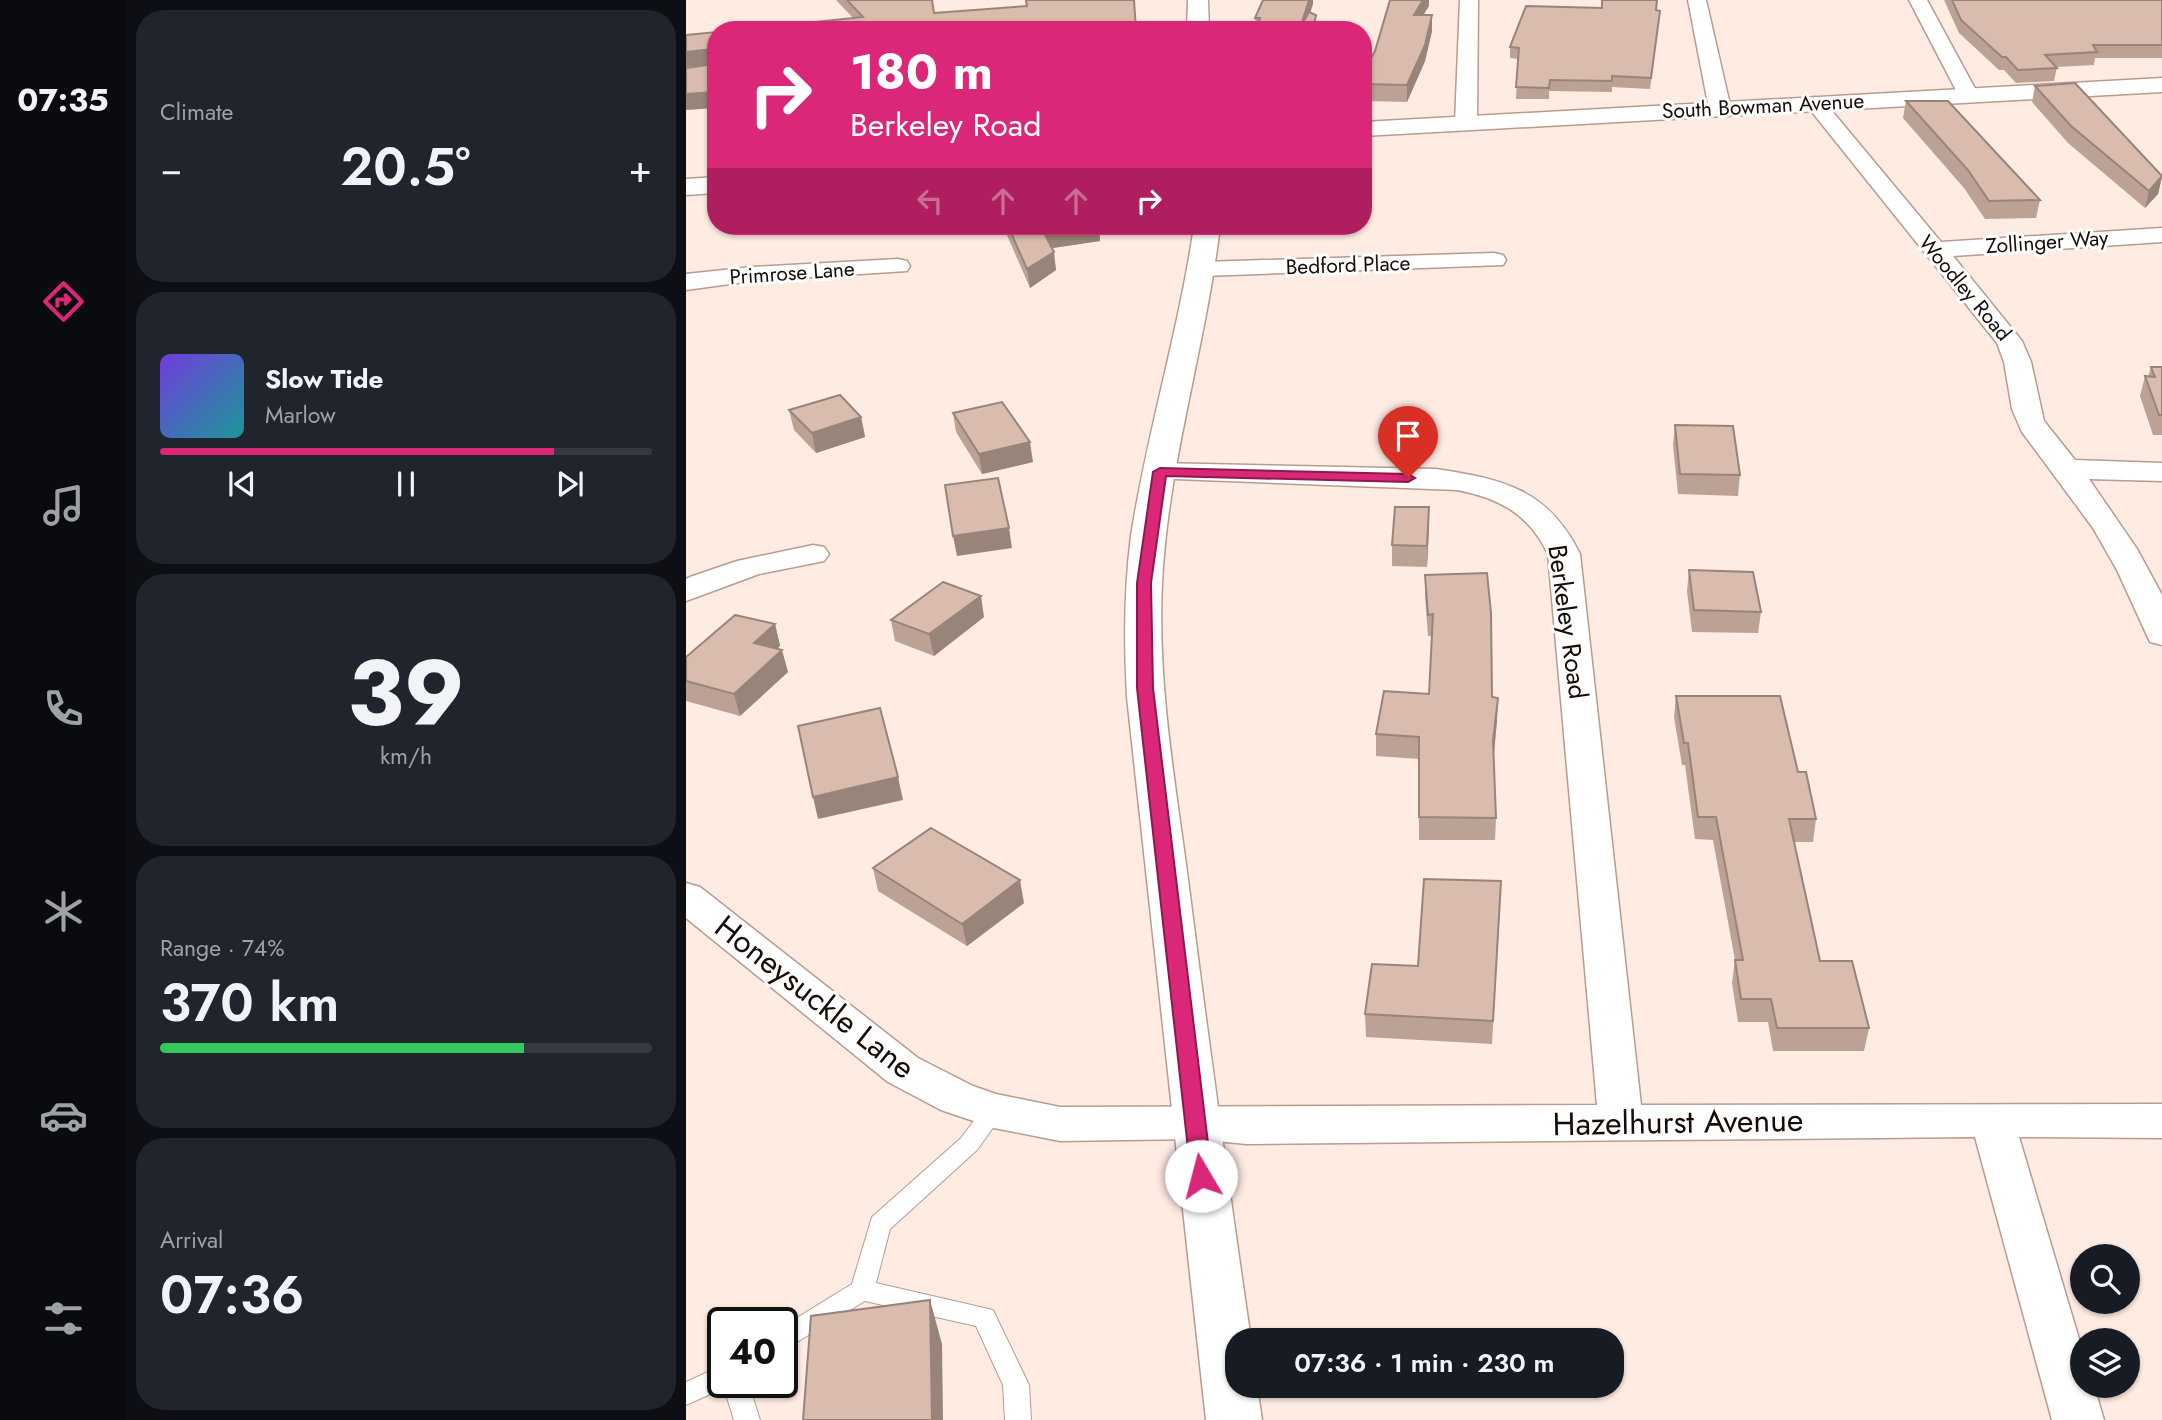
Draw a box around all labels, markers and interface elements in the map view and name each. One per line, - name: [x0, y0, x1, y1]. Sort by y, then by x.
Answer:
- text: 180 m: [850, 37, 993, 107]
- icon: right: [735, 49, 826, 140]
- text: 07:35: [17, 77, 109, 123]
- street label: South Bowman Avenue: [1661, 86, 1865, 126]
- text: Climate: [160, 95, 233, 129]
- text: Berkeley Road: [850, 102, 1041, 148]
- text: 20.5°: [341, 129, 470, 205]
- text: −: [160, 141, 182, 196]
- text: +: [629, 141, 652, 196]
- icon: left: [911, 182, 949, 220]
- icon: ahead: [984, 182, 1022, 220]
- icon: ahead: [1057, 182, 1095, 220]
- icon: right: [1130, 182, 1168, 220]
- street label: Zollinger Way: [1985, 223, 2110, 261]
- street label: Woodley Road: [1912, 228, 2018, 348]
- street label: Bedford Place: [1285, 248, 1411, 282]
- street label: Primrose Lane: [728, 254, 856, 292]
- icon: directions: [39, 277, 88, 326]
- text: Slow Tide: [265, 360, 384, 398]
- text: Marlow: [265, 398, 336, 432]
- pin: [1378, 406, 1438, 478]
- icon: arrive: [1389, 417, 1427, 455]
- icon: previous: [223, 465, 261, 503]
- icon: pause: [387, 465, 425, 503]
- icon: next: [551, 465, 589, 503]
- icon: music: [39, 481, 88, 530]
- street label: Berkeley Road: [1538, 542, 1598, 702]
- text: 39: [347, 628, 465, 759]
- icon: phone: [39, 684, 88, 733]
- text: km/h: [380, 739, 432, 773]
- icon: climate: [39, 887, 88, 936]
- street label: Honeysuckle Lane: [705, 904, 925, 1090]
- text: Range · 74%: [160, 931, 284, 965]
- text: 370 km: [160, 965, 339, 1041]
- icon: car: [39, 1091, 88, 1140]
- street label: Hazelhurst Avenue: [1552, 1097, 1804, 1147]
- position arrow: [1164, 1139, 1238, 1213]
- text: Arrival: [160, 1223, 223, 1257]
- map controls: [2070, 1244, 2140, 1398]
- button: search: [2070, 1244, 2140, 1314]
- text: 07:36: [160, 1257, 304, 1333]
- icon: filters: [39, 1294, 88, 1343]
- speed limit sign: 40: [707, 1307, 798, 1398]
- button: layers: [2070, 1328, 2140, 1398]
- text: 07:36 · 1 min · 230 m: [1294, 1344, 1555, 1382]

